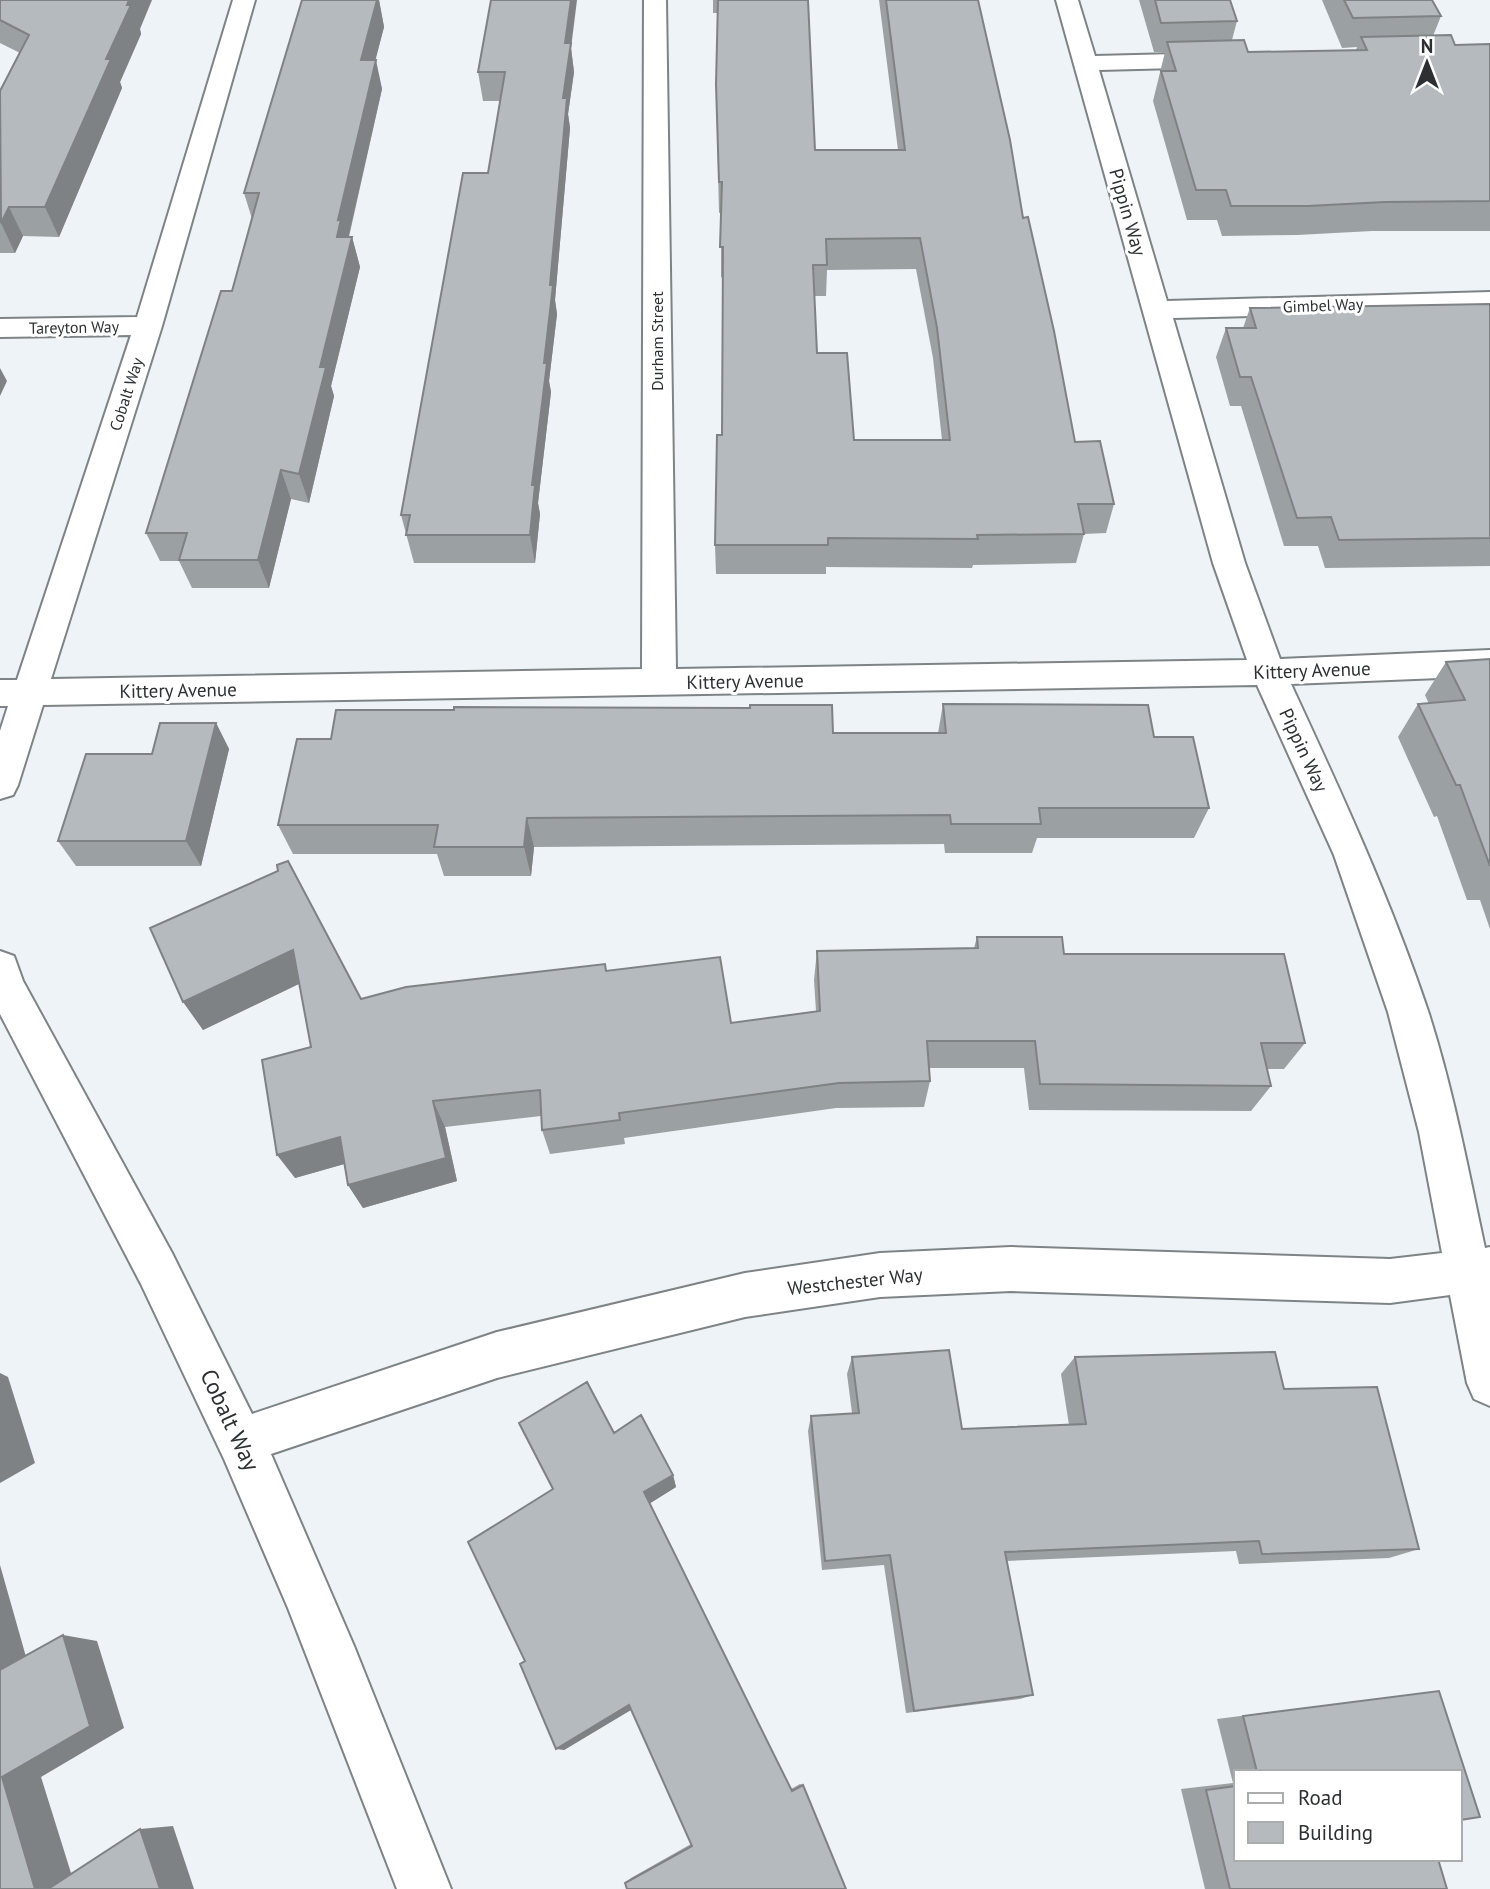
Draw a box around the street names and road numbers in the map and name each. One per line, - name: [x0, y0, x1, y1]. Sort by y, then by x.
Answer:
- street label: Pippin Way: [1104, 166, 1152, 259]
- street label: Durham Street: [647, 291, 667, 391]
- street label: Gimbel Way: [1282, 294, 1364, 316]
- street label: Tareyton Way: [29, 316, 120, 338]
- street label: Cobalt Way: [105, 354, 147, 433]
- street label: Kittery Avenue: [1253, 656, 1371, 684]
- street label: Kittery Avenue: [686, 668, 804, 694]
- street label: Kittery Avenue: [119, 677, 237, 703]
- street label: Pippin Way: [1274, 704, 1334, 796]
- street label: Westchester Way: [786, 1262, 924, 1300]
- street label: Cobalt Way: [194, 1364, 267, 1476]

